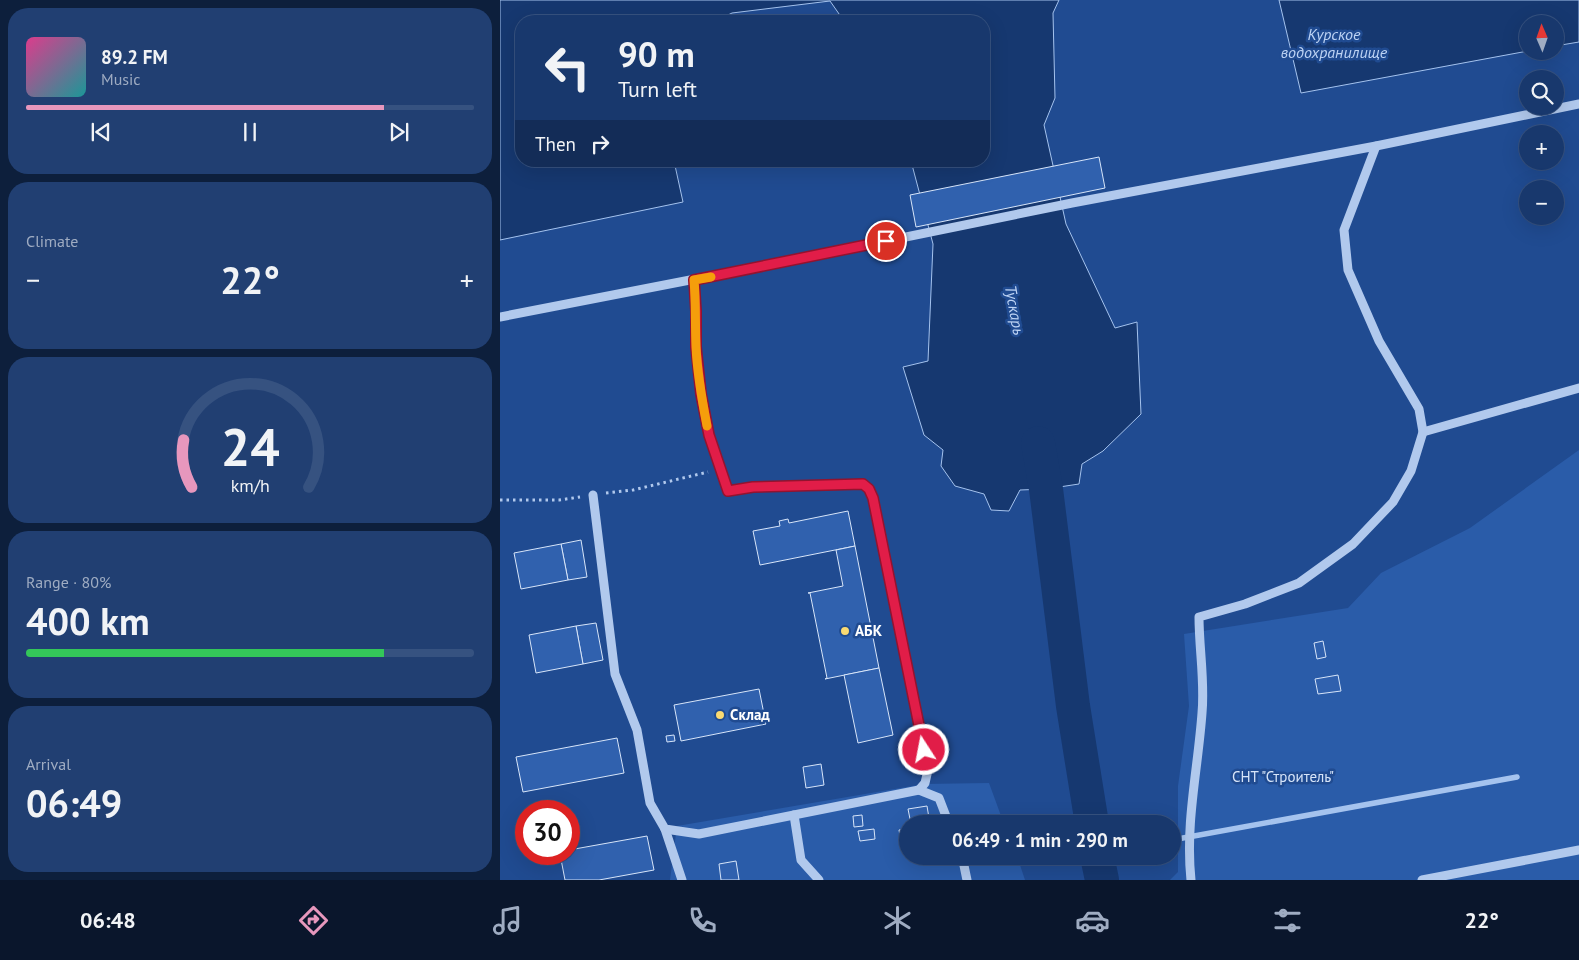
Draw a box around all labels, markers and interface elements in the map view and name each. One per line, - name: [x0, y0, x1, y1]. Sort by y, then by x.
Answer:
- north arrow: [1519, 15, 1564, 60]
- map controls: [1519, 15, 1564, 225]
- water label: Курское водохранилище: [1281, 24, 1388, 62]
- text: 90 m: [618, 31, 695, 77]
- icon: left: [535, 35, 600, 100]
- text: 89.2 FM: [101, 45, 168, 69]
- text: Music: [101, 69, 141, 89]
- button: search: [1519, 70, 1564, 115]
- text: Turn left: [618, 75, 697, 103]
- icon: previous: [87, 118, 115, 146]
- icon: pause: [236, 118, 264, 146]
- icon: next: [385, 118, 413, 146]
- button: +: [1519, 125, 1564, 170]
- icon: right: [586, 130, 614, 158]
- text: Then: [535, 132, 576, 156]
- button: −: [1519, 180, 1564, 225]
- pin: [865, 220, 907, 262]
- icon: arrive: [872, 227, 900, 255]
- text: Climate: [26, 231, 78, 251]
- text: 22°: [220, 255, 280, 304]
- text: −: [26, 261, 40, 298]
- text: +: [460, 261, 474, 298]
- water label: Тускарь: [1001, 283, 1029, 337]
- text: 24: [221, 413, 279, 480]
- text: km/h: [230, 474, 270, 497]
- text: Range · 80%: [26, 572, 111, 592]
- text: 400 km: [26, 596, 150, 645]
- place label: АБК: [855, 621, 883, 640]
- marker: АБК: [839, 625, 851, 637]
- place label: Склад: [730, 705, 770, 724]
- marker: Склад: [714, 709, 726, 721]
- position arrow: [897, 723, 949, 775]
- text: Arrival: [26, 754, 71, 774]
- park label: СНТ "Строитель": [1232, 767, 1334, 786]
- text: 06:49: [26, 778, 122, 827]
- speed limit sign: 30: [515, 800, 580, 865]
- text: 06:49 · 1 min · 290 m: [952, 828, 1128, 852]
- icon: directions: [296, 903, 331, 938]
- icon: music: [490, 903, 525, 938]
- icon: phone: [685, 903, 720, 938]
- icon: climate: [880, 903, 915, 938]
- icon: car: [1075, 903, 1110, 938]
- icon: filters: [1270, 903, 1305, 938]
- text: 06:48: [80, 906, 136, 934]
- text: 22°: [1464, 906, 1499, 934]

